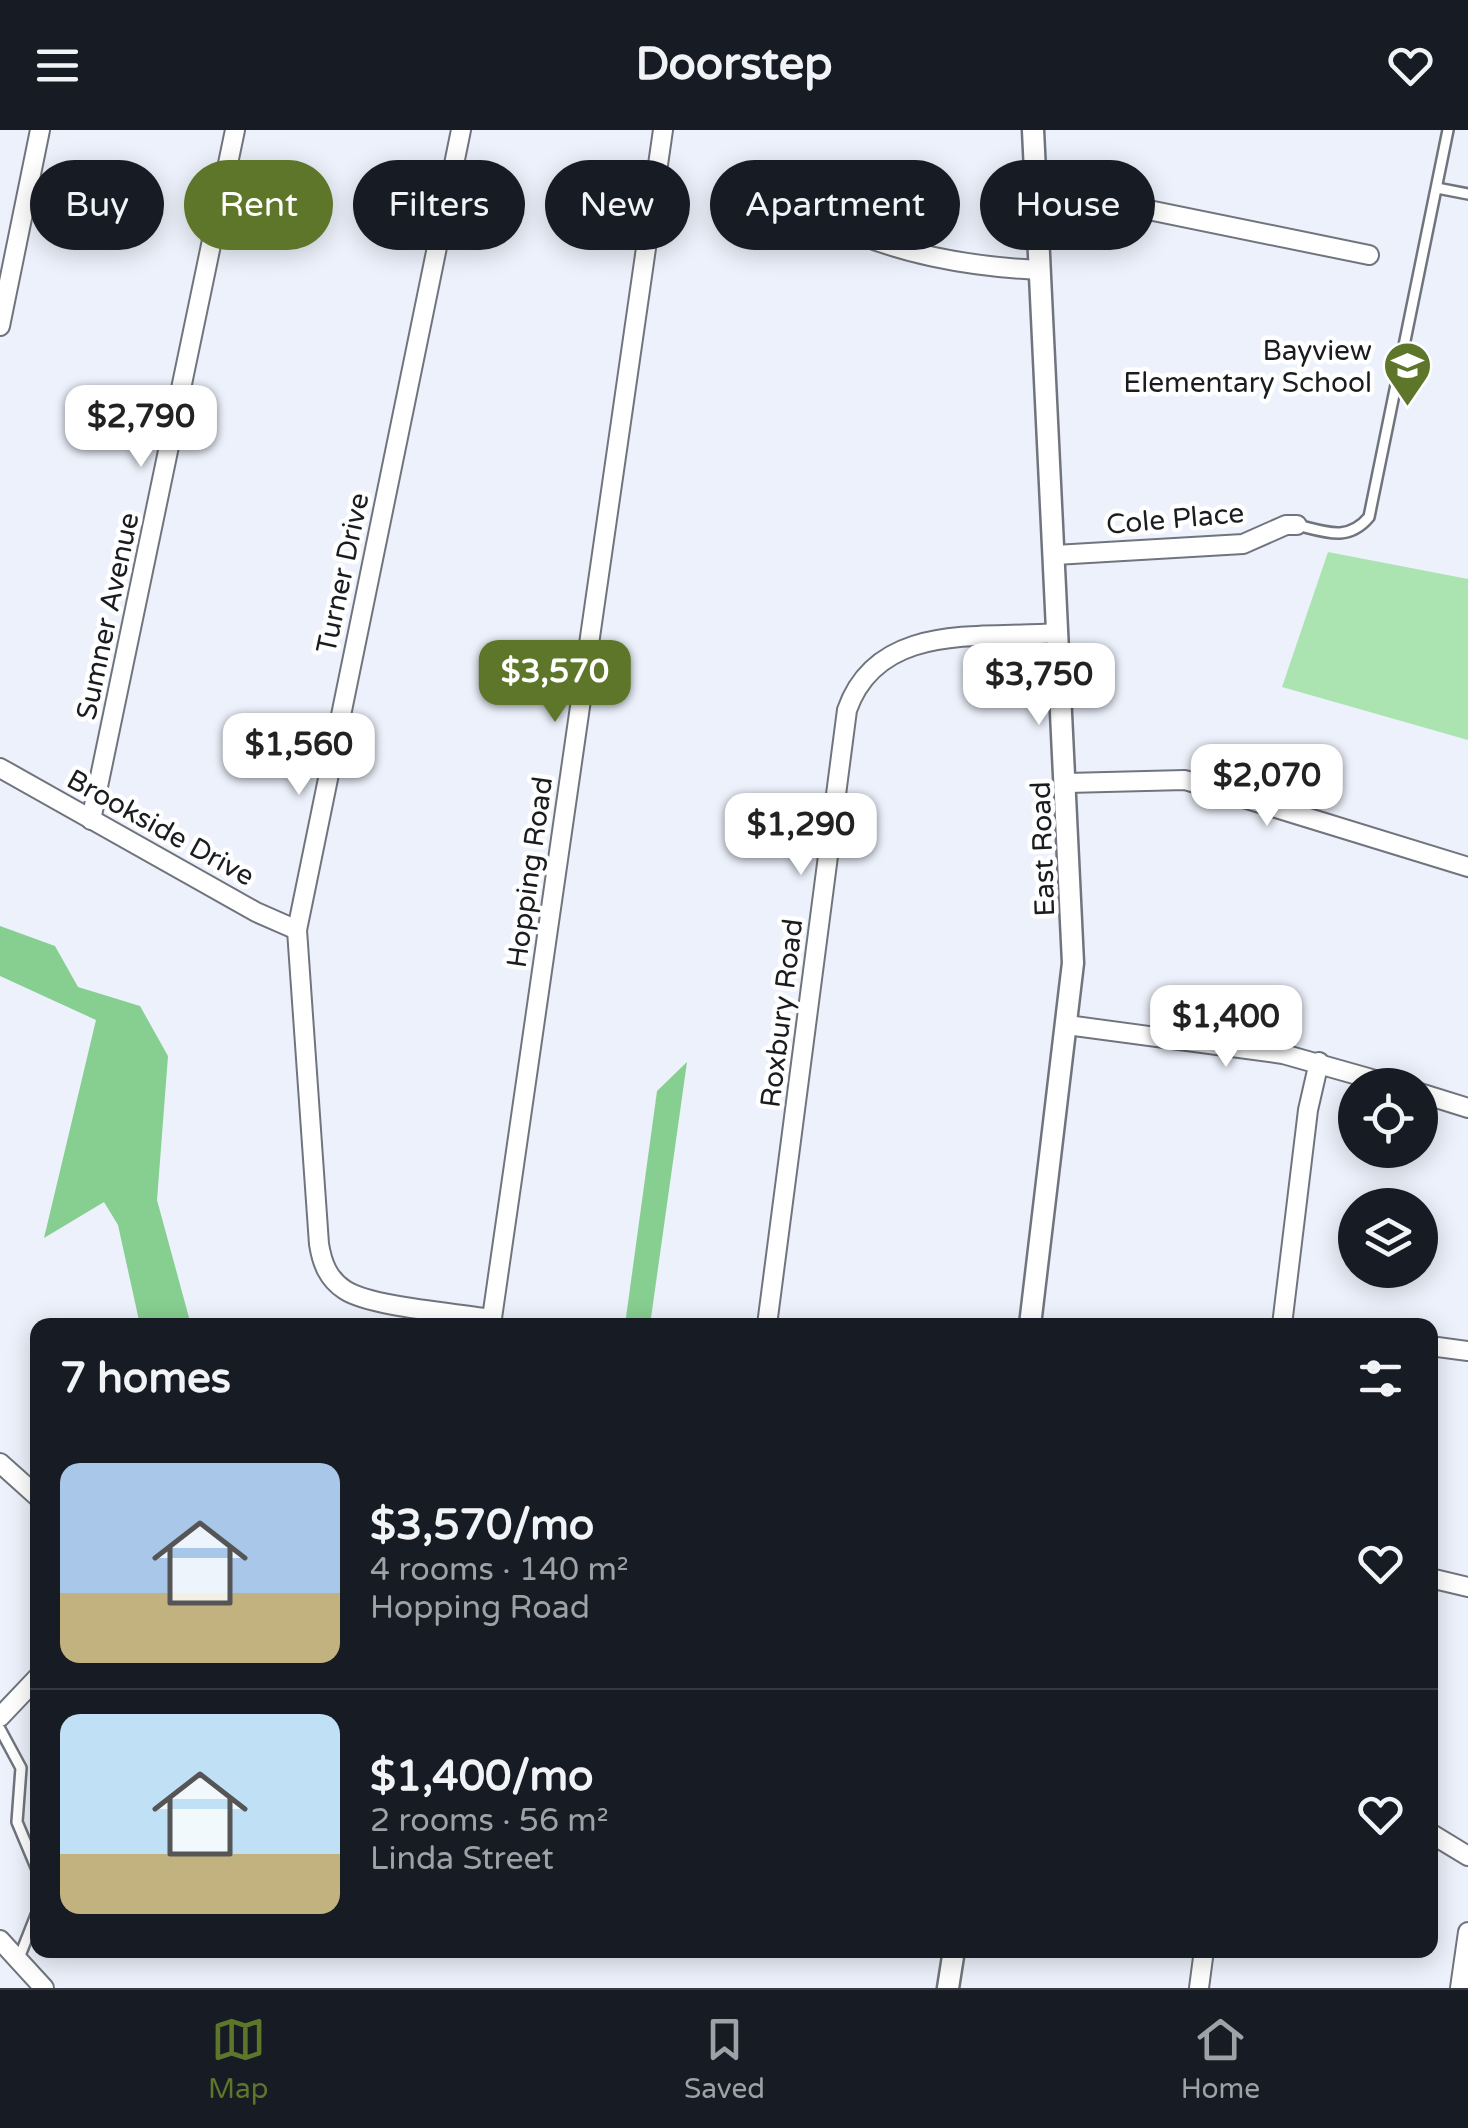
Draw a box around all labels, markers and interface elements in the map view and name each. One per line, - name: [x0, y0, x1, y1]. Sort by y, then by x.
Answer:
- icon: menu: [30, 38, 85, 93]
- text: Doorstep: [635, 38, 833, 92]
- icon: heart: [1383, 38, 1438, 93]
- chip: Buy: [30, 160, 164, 250]
- chip: Rent: [184, 160, 333, 250]
- chip: Filters: [353, 160, 525, 250]
- chip: New: [545, 160, 690, 250]
- chip: Apartment: [710, 160, 960, 250]
- chip: House: [980, 160, 1155, 250]
- place label: Bayview Elementary School: [1123, 334, 1372, 400]
- school or university icon: Bayview Elementary School: [1381, 340, 1433, 408]
- pin: $2,790: [60, 385, 222, 470]
- text: $2,790: [87, 398, 195, 436]
- street label: Turner Drive: [309, 490, 377, 656]
- street label: Cole Place: [1105, 496, 1245, 542]
- street label: Sumner Avenue: [69, 510, 147, 723]
- pin: $3,570: [474, 640, 636, 725]
- pin: $3,750: [958, 643, 1120, 728]
- text: $3,570: [501, 653, 609, 691]
- text: $3,750: [985, 656, 1093, 694]
- pin: $1,560: [218, 713, 380, 798]
- text: $1,560: [245, 726, 353, 764]
- pin: $2,070: [1186, 744, 1348, 829]
- text: $2,070: [1213, 757, 1321, 795]
- street label: Brookside Drive: [61, 762, 260, 893]
- street label: Hopping Road: [500, 774, 560, 970]
- street label: East Road: [1024, 781, 1062, 917]
- pin: $1,290: [720, 793, 882, 878]
- text: $1,290: [747, 806, 855, 844]
- street label: Roxbury Road: [754, 917, 810, 1109]
- pin: $1,400: [1145, 985, 1307, 1070]
- text: $1,400: [1172, 998, 1280, 1036]
- map controls: [1338, 1068, 1438, 1288]
- button: locate: [1338, 1068, 1438, 1168]
- button: layers: [1338, 1188, 1438, 1288]
- icon: filters: [1353, 1351, 1408, 1406]
- text: 7 homes: [60, 1353, 231, 1404]
- text: $3,570/mo: [370, 1500, 594, 1551]
- icon: home: [140, 1503, 260, 1623]
- icon: heart: [1353, 1536, 1408, 1591]
- text: 4 rooms · 140 m²: [370, 1551, 629, 1589]
- text: Hopping Road: [370, 1589, 590, 1627]
- text: $1,400/mo: [370, 1751, 594, 1802]
- icon: home: [140, 1754, 260, 1874]
- icon: heart: [1353, 1787, 1408, 1842]
- text: 2 rooms · 56 m²: [370, 1802, 609, 1840]
- text: Linda Street: [370, 1840, 554, 1878]
- tab: Map: [208, 2012, 268, 2106]
- tab: Saved: [684, 2012, 765, 2106]
- tab: Home: [1181, 2012, 1260, 2106]

